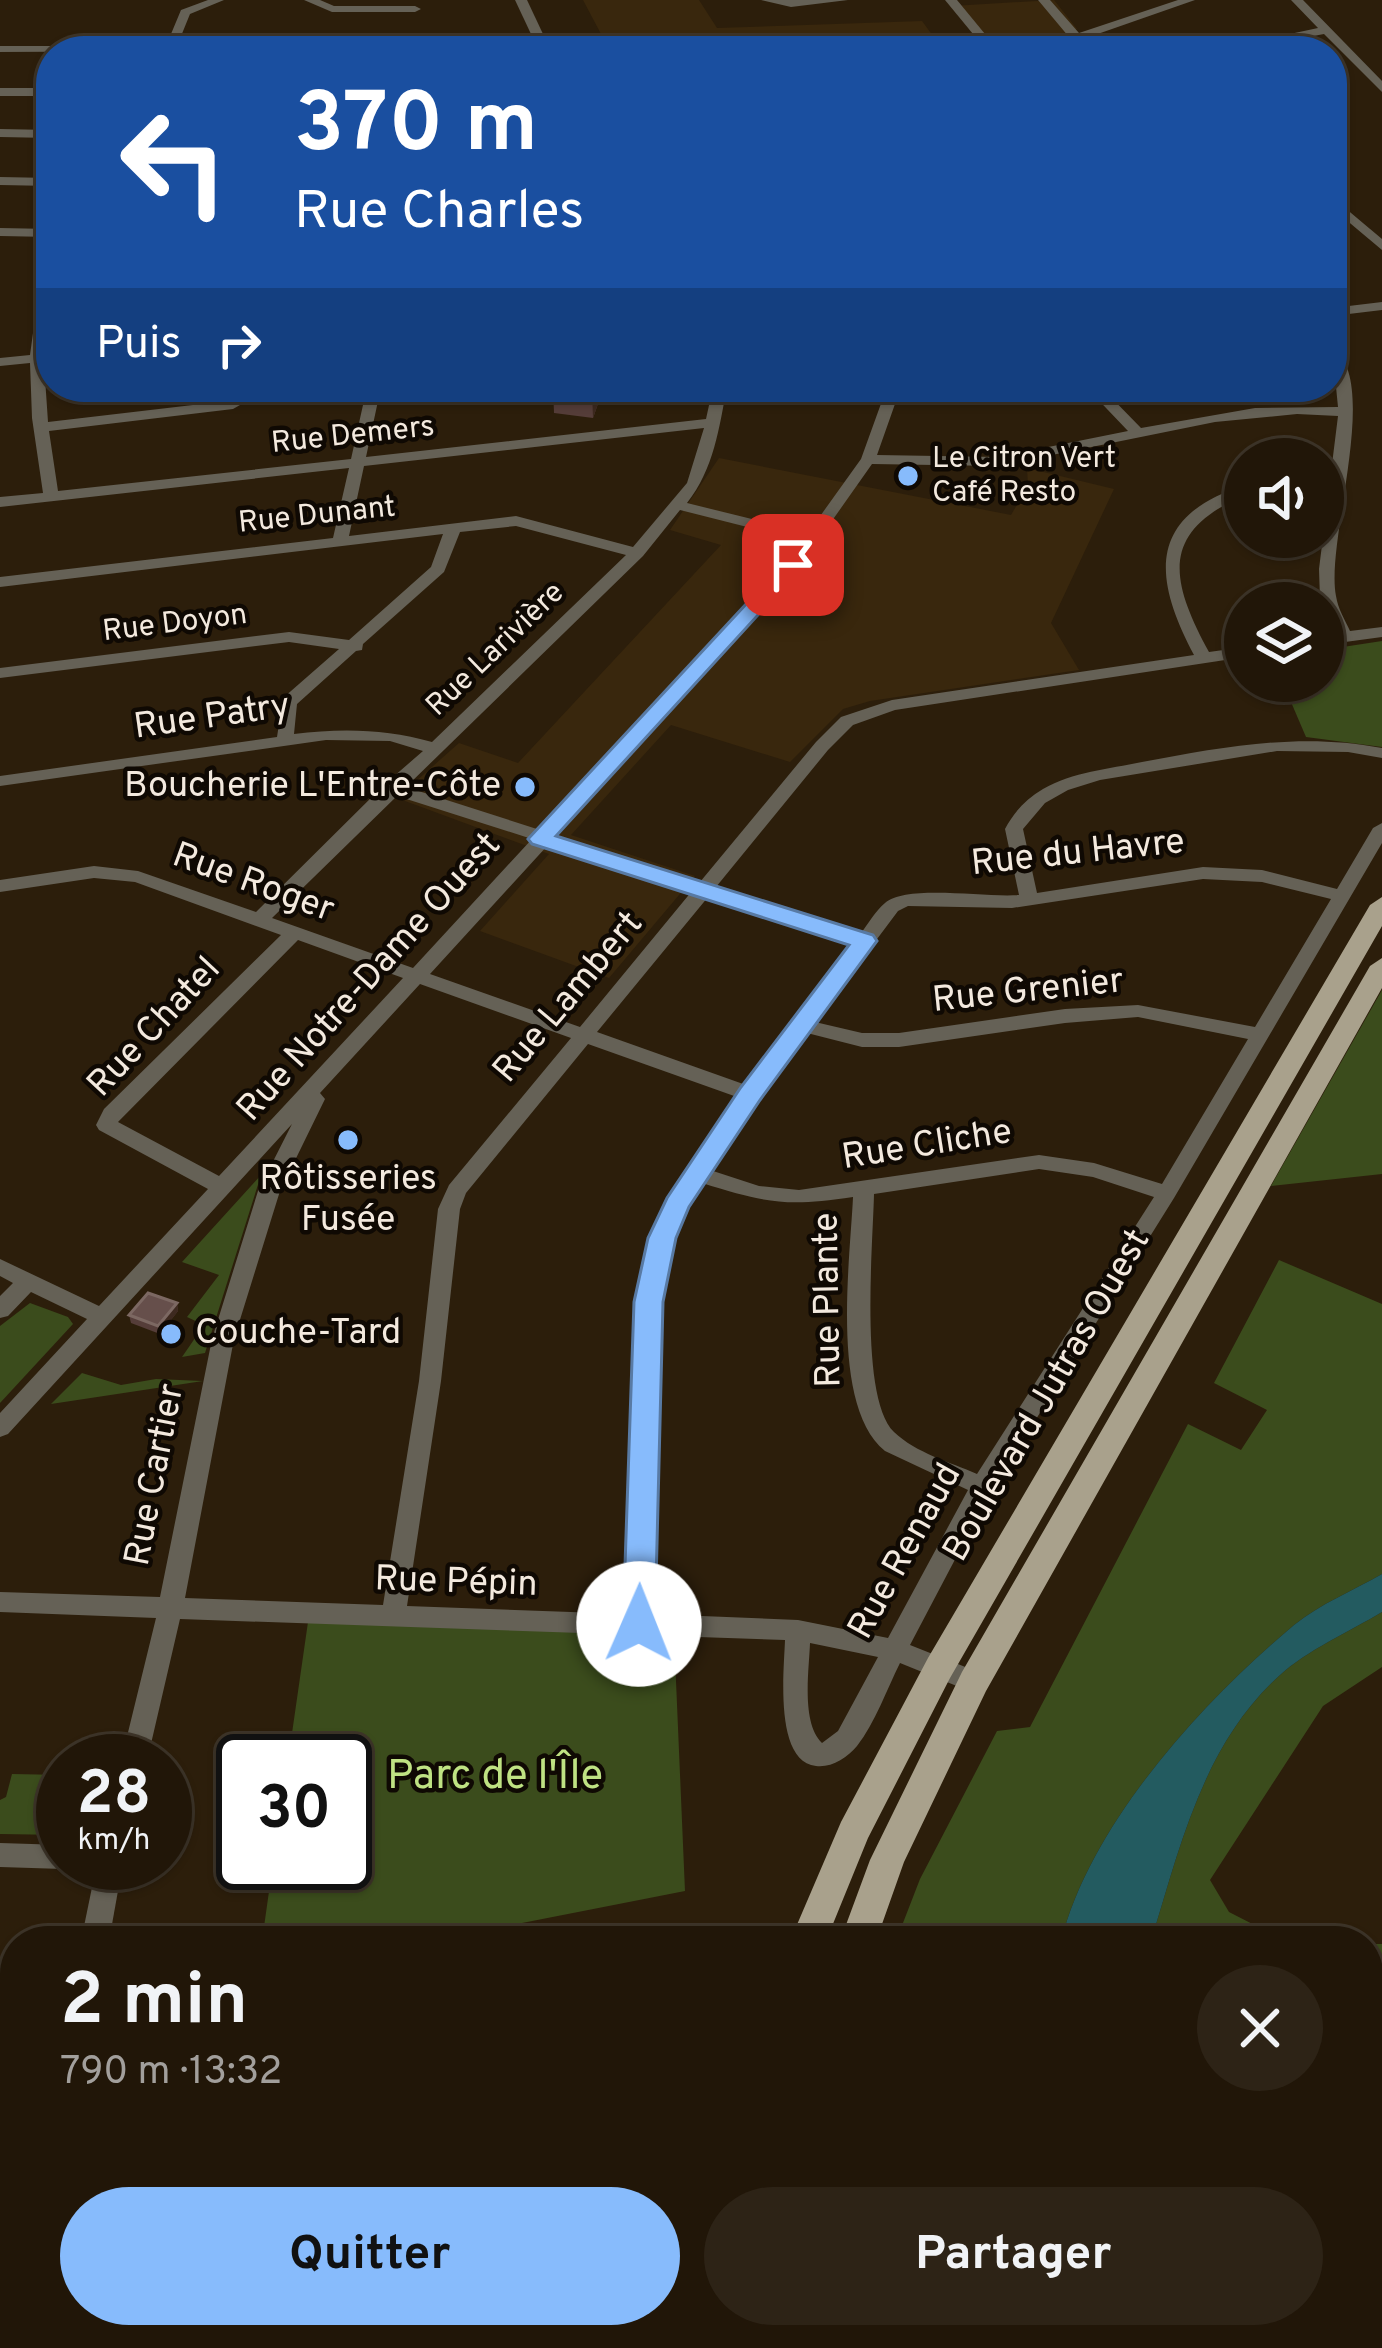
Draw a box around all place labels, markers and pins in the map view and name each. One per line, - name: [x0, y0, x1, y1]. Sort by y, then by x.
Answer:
- place label: Le Citron Vert Café Resto: [932, 441, 1116, 512]
- marker: Le Citron Vert Café Resto: [895, 463, 921, 489]
- pin: [742, 514, 844, 616]
- place label: Boucherie L'Entre-Côte: [124, 764, 501, 810]
- marker: Boucherie L'Entre-Côte: [512, 774, 538, 800]
- marker: Rôtisseries Fusée: [335, 1127, 361, 1153]
- place label: Rôtisseries Fusée: [259, 1157, 437, 1244]
- place label: Couche-Tard: [195, 1311, 401, 1357]
- marker: Couche-Tard: [158, 1321, 184, 1347]

